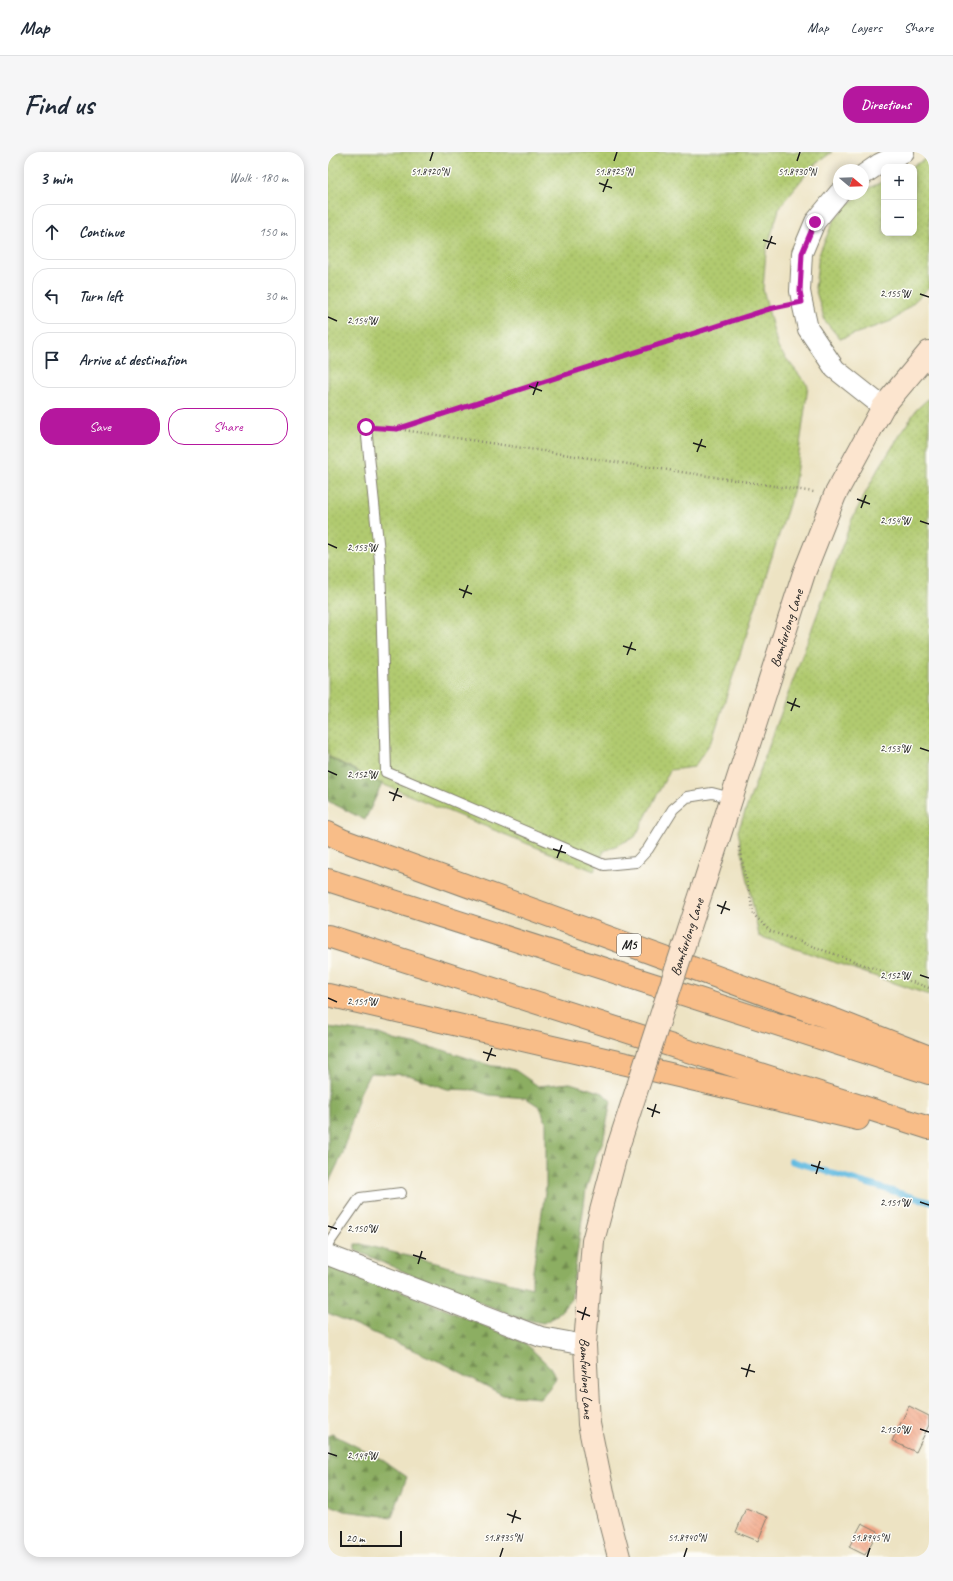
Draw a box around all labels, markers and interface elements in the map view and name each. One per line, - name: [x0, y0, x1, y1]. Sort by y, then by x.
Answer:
- text: Map: [20, 16, 50, 40]
- text: Map: [807, 19, 829, 36]
- text: Layers: [851, 19, 882, 36]
- text: Share: [904, 19, 933, 36]
- button: Directions: [843, 86, 929, 123]
- text: Find us: [24, 87, 94, 122]
- north arrow: [833, 164, 869, 200]
- map controls: [881, 164, 917, 236]
- button: +: [881, 164, 917, 200]
- text: 51.8920°N: [411, 165, 451, 178]
- text: 51.8925°N: [595, 165, 635, 178]
- text: 51.8930°N: [778, 165, 818, 178]
- text: 3 min: [40, 168, 73, 189]
- text: Walk · 180 m: [229, 170, 288, 186]
- button: −: [881, 200, 917, 236]
- route end: [806, 213, 824, 231]
- icon: ahead: [41, 221, 63, 243]
- text: Continue: [79, 223, 124, 242]
- text: 150 m: [259, 224, 287, 240]
- icon: left: [41, 285, 63, 307]
- text: Turn left: [79, 287, 122, 306]
- text: 2.155°W: [880, 287, 912, 300]
- text: 30 m: [265, 288, 287, 304]
- text: 2.154°W: [347, 314, 379, 327]
- icon: arrive: [41, 349, 63, 371]
- text: Arrive at destination: [79, 351, 186, 370]
- button: Save: [40, 408, 160, 445]
- button: Share: [168, 408, 288, 445]
- route start: [357, 418, 375, 436]
- text: 2.154°W: [880, 514, 912, 527]
- text: 2.153°W: [347, 541, 379, 554]
- street label: Bamfurlong Lane: [766, 586, 807, 669]
- text: 2.153°W: [880, 742, 912, 755]
- text: 2.152°W: [347, 768, 379, 781]
- street label: Bamfurlong Lane: [666, 895, 708, 978]
- road number: M5: [617, 934, 641, 956]
- text: 2.152°W: [880, 969, 912, 982]
- text: 2.151°W: [347, 995, 379, 1008]
- text: 2.151°W: [880, 1196, 912, 1209]
- text: 2.150°W: [347, 1222, 379, 1235]
- street label: Bamfurlong Lane: [576, 1338, 597, 1420]
- text: 2.150°W: [880, 1423, 912, 1436]
- text: 2.149°W: [347, 1449, 379, 1462]
- scale bar: [340, 1529, 402, 1548]
- text: 20 m: [346, 1531, 365, 1545]
- text: 51.8935°N: [484, 1531, 524, 1544]
- text: 51.8940°N: [668, 1531, 708, 1544]
- text: 51.8945°N: [851, 1531, 891, 1544]

